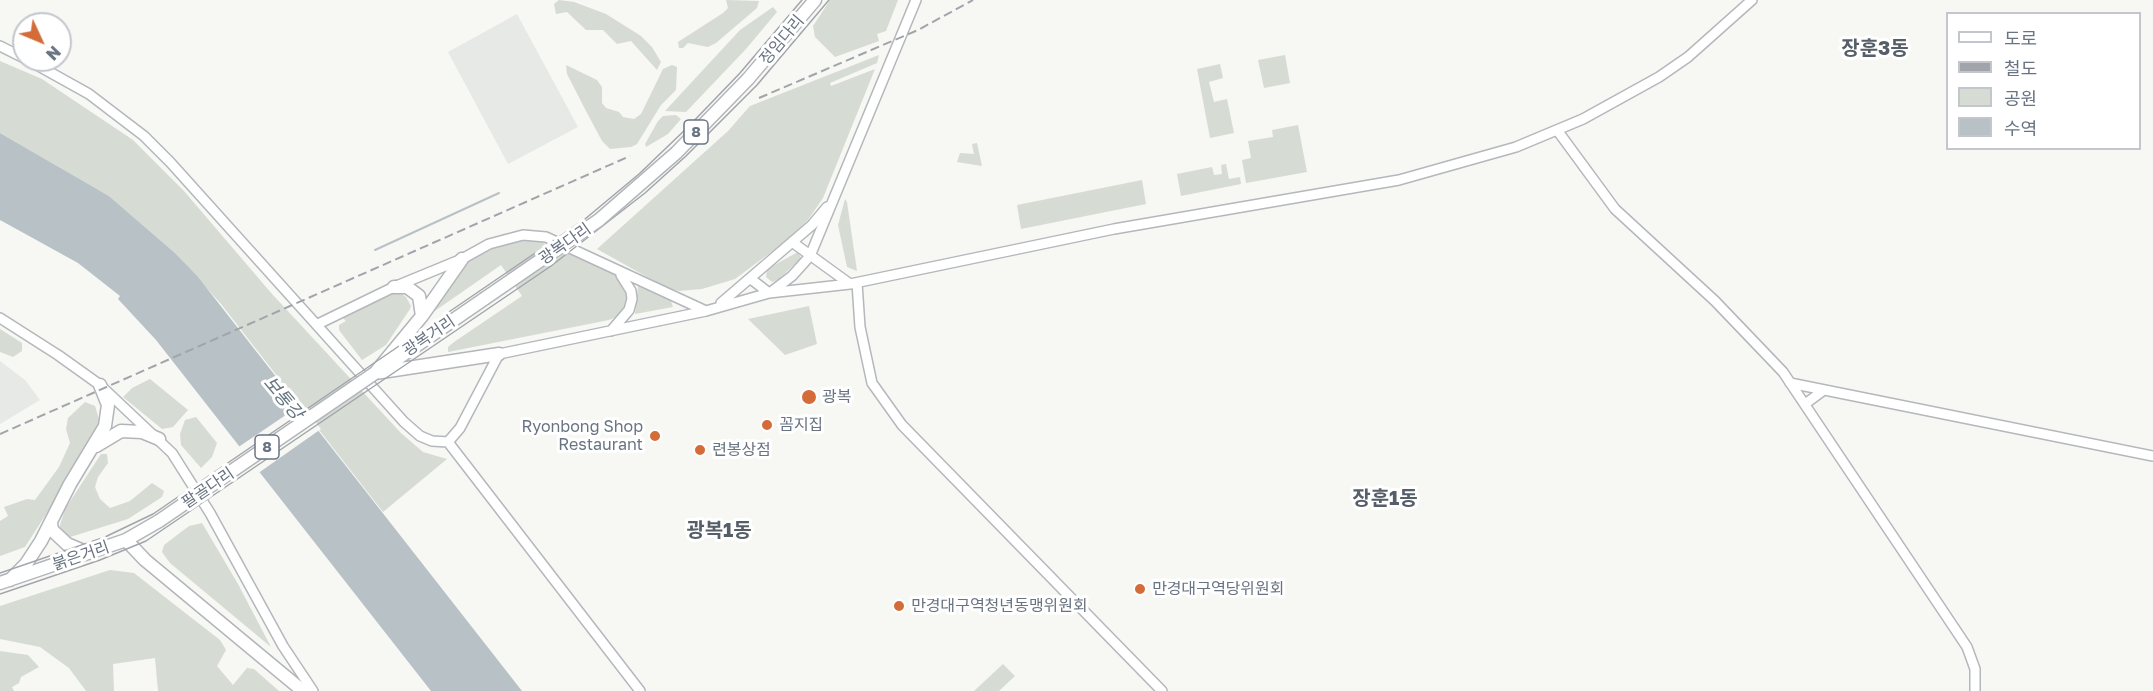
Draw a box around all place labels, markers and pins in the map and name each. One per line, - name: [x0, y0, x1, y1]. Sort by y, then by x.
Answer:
- place label: 광복: [822, 387, 851, 407]
- marker: 광복: [800, 388, 818, 406]
- place label: 꼼지집: [779, 415, 823, 435]
- place label: Ryonbong Shop Restaurant: [521, 417, 643, 455]
- marker: 꼼지집: [760, 418, 774, 432]
- marker: Ryonbong Shop Restaurant: [648, 429, 662, 443]
- place label: 련봉상점: [712, 440, 771, 460]
- marker: 련봉상점: [693, 443, 707, 457]
- place label: 만경대구역당위원회: [1152, 579, 1284, 599]
- marker: 만경대구역당위원회: [1133, 582, 1147, 596]
- place label: 만경대구역청년동맹위원회: [911, 596, 1088, 616]
- marker: 만경대구역청년동맹위원회: [892, 599, 906, 613]

